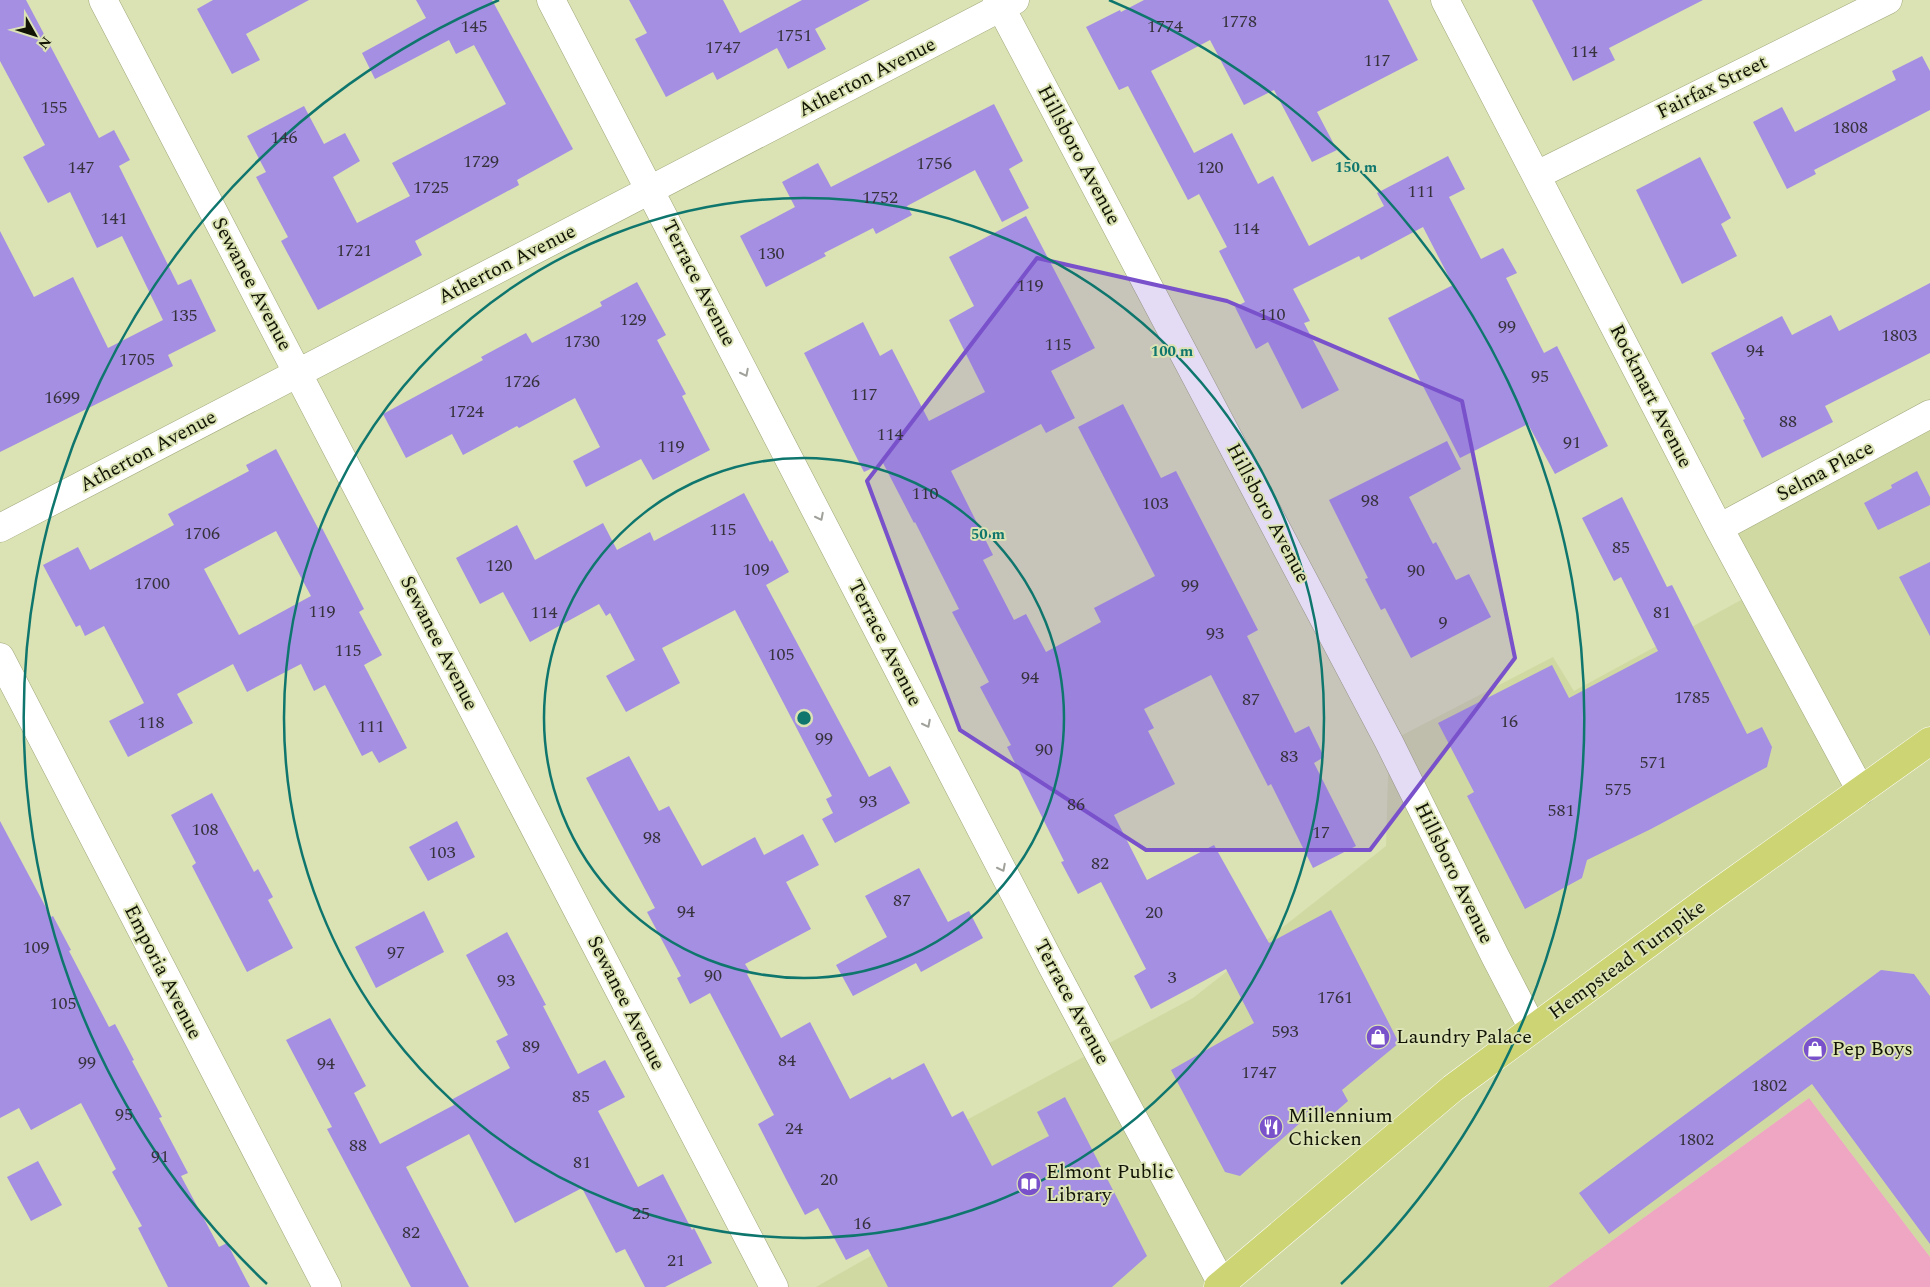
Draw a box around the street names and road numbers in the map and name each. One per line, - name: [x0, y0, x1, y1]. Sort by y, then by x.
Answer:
- street label: Atherton Avenue: [793, 29, 941, 125]
- street label: Fairfax Street: [1652, 47, 1772, 127]
- street label: Hillsboro Avenue: [1029, 80, 1129, 230]
- street label: Sewanee Avenue: [204, 212, 300, 356]
- street label: Terrace Avenue: [654, 215, 744, 351]
- street label: Atherton Avenue: [433, 216, 581, 312]
- street label: Rockmart Avenue: [1602, 319, 1700, 473]
- street label: Atherton Avenue: [74, 402, 222, 500]
- street label: Selma Place: [1771, 433, 1879, 509]
- street label: Hillsboro Avenue: [1218, 438, 1318, 588]
- street label: Sewanee Avenue: [392, 570, 486, 716]
- street label: Terrace Avenue: [840, 575, 930, 711]
- street label: Hillsboro Avenue: [1407, 797, 1501, 949]
- street label: Hempstead Turnpike: [1542, 893, 1712, 1027]
- street label: Emporia Avenue: [116, 899, 210, 1045]
- street label: Sewanee Avenue: [579, 930, 673, 1076]
- street label: Terrace Avenue: [1026, 934, 1118, 1070]

